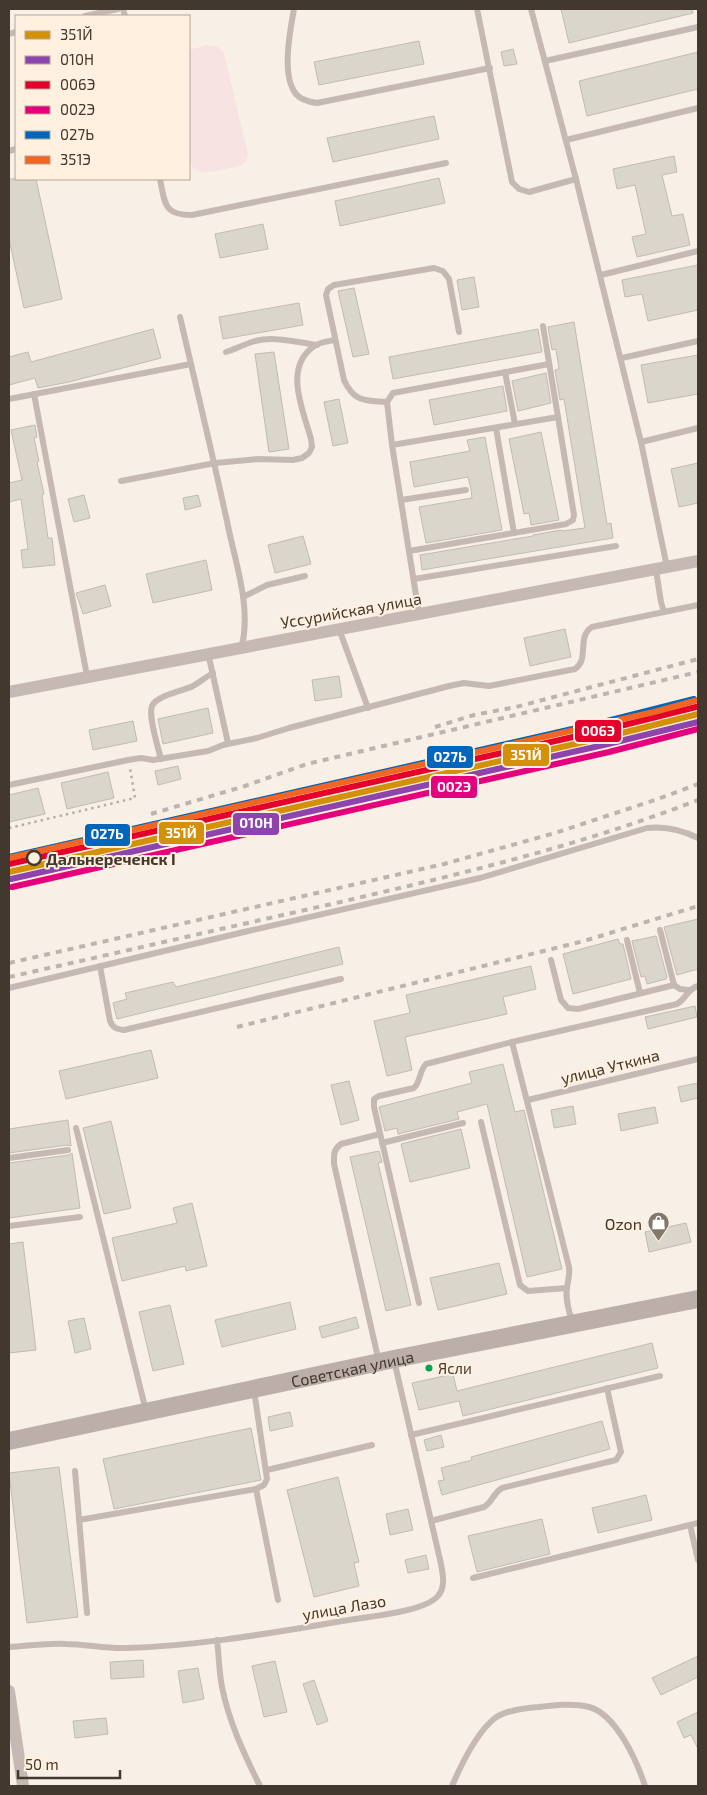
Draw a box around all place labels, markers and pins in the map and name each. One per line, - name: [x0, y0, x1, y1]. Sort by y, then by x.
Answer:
- place label: Дальнереченск I: [46, 849, 176, 868]
- marker: Дальнереченск I: [26, 850, 42, 866]
- shop icon: Ozon: [646, 1211, 670, 1242]
- place label: Ozon: [605, 1214, 642, 1233]
- place label: Ясли: [438, 1359, 472, 1377]
- marker: Ясли: [424, 1363, 434, 1373]

